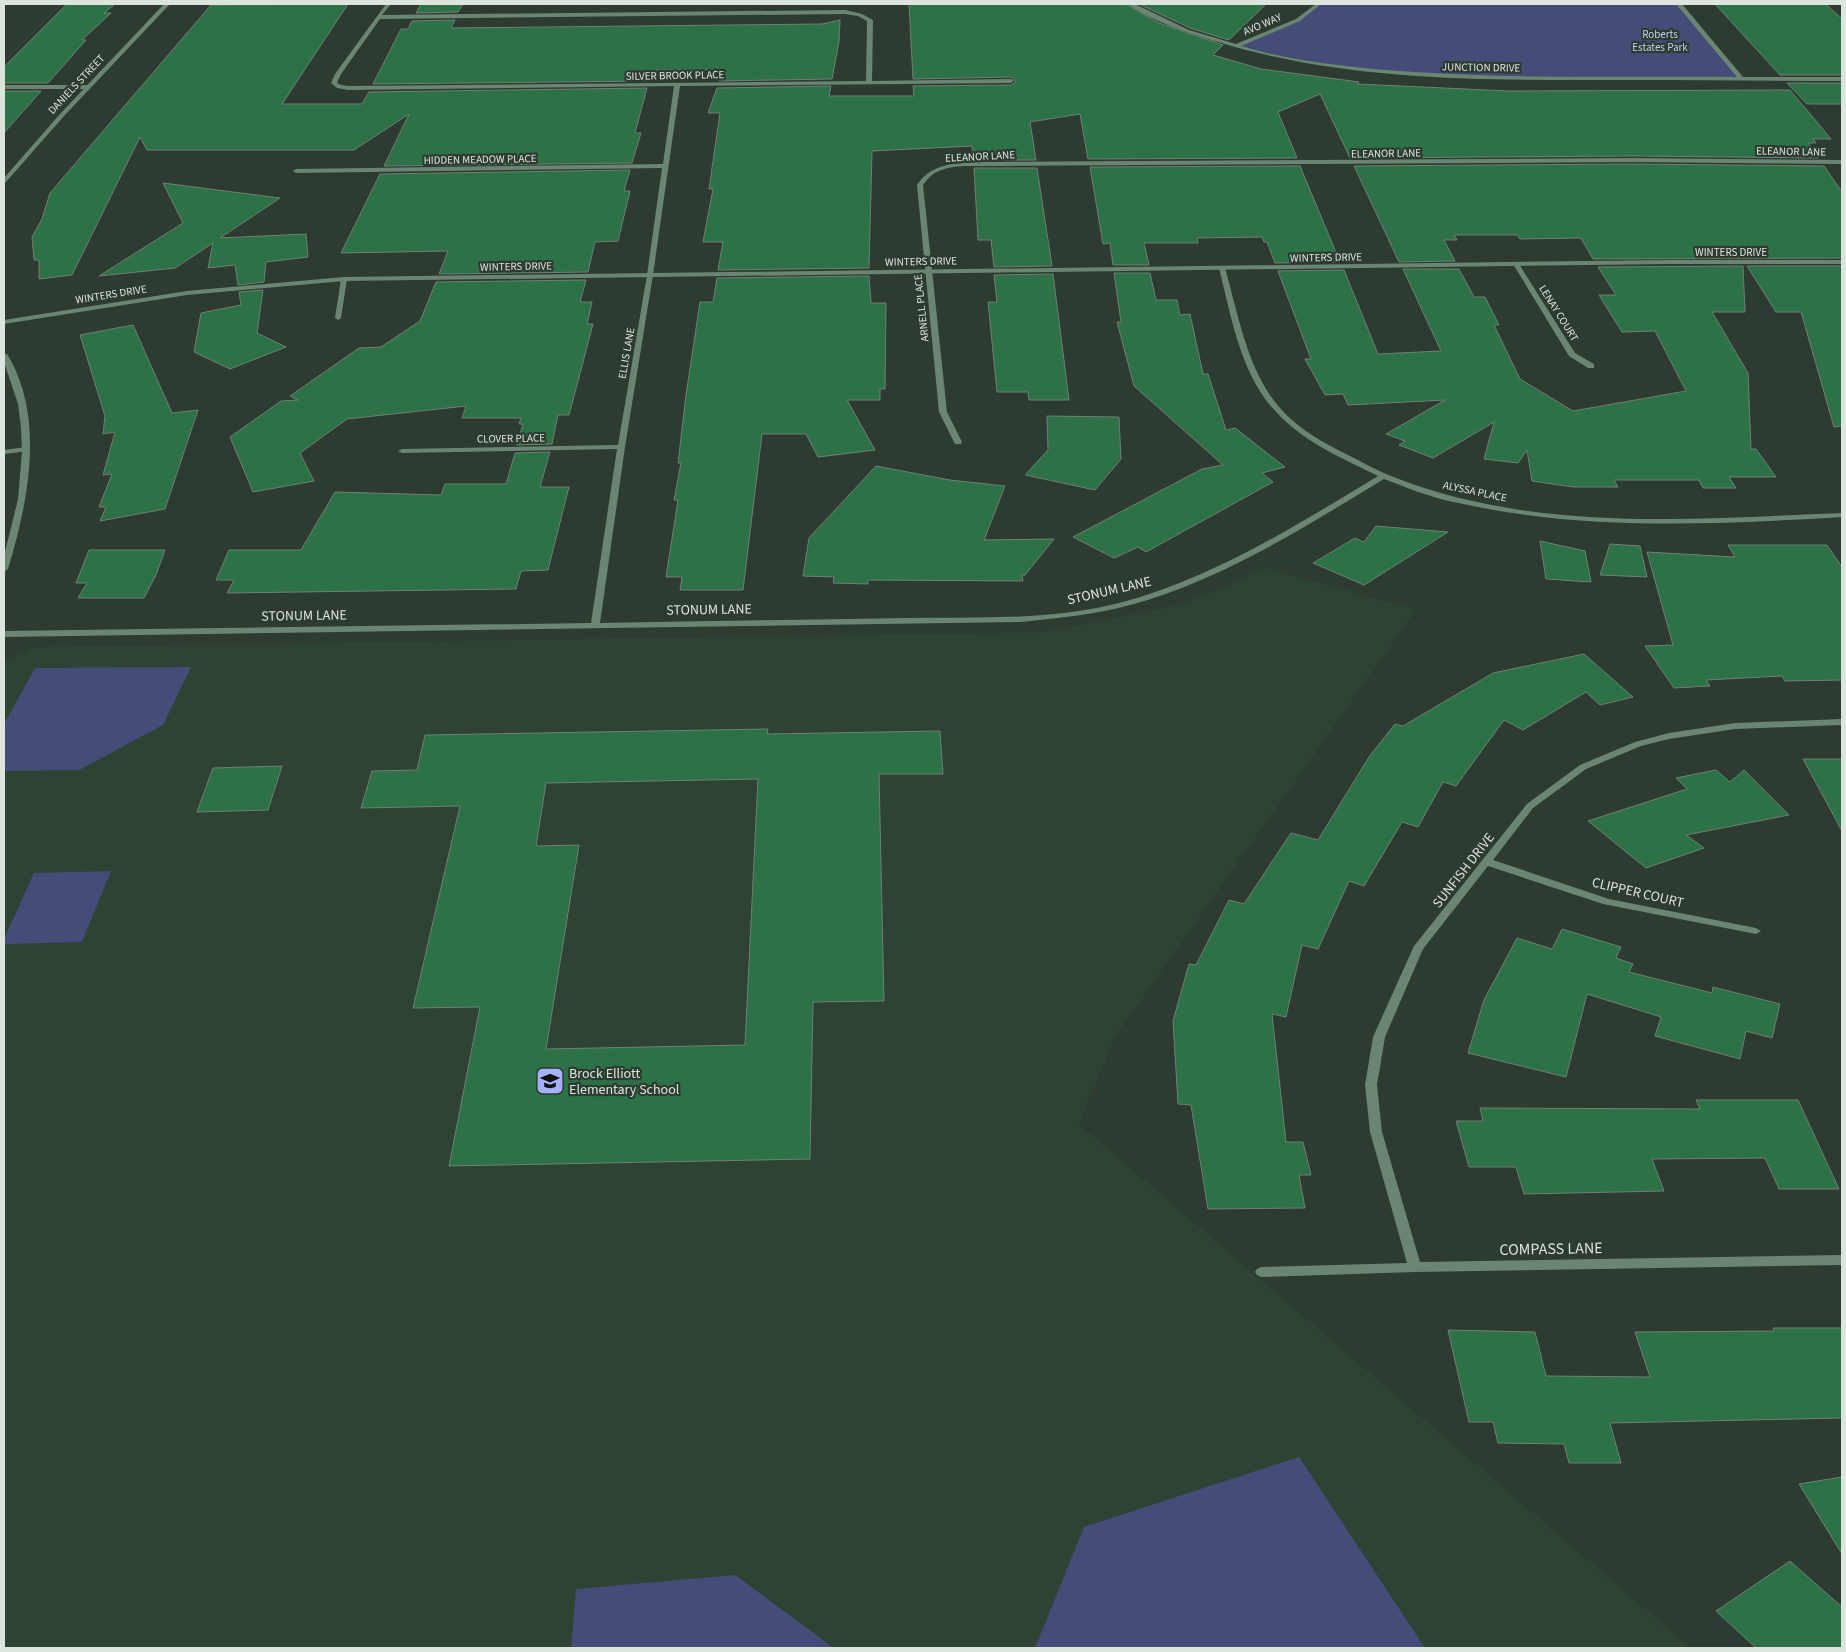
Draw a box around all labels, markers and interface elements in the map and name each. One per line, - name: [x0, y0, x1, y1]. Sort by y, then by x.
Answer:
- street label: AVO WAY: [1241, 9, 1285, 39]
- park label: Roberts Estates Park: [1632, 27, 1688, 55]
- street label: DANIELS STREET: [45, 51, 108, 118]
- street label: JUNCTION DRIVE: [1442, 59, 1520, 76]
- street label: SILVER BROOK PLACE: [626, 67, 725, 84]
- street label: ELEANOR LANE: [1756, 143, 1826, 160]
- street label: ELEANOR LANE: [1351, 145, 1421, 162]
- street label: ELEANOR LANE: [945, 147, 1016, 166]
- street label: HIDDEN MEADOW PLACE: [423, 151, 537, 168]
- street label: WINTERS DRIVE: [1695, 245, 1767, 260]
- street label: WINTERS DRIVE: [1290, 249, 1362, 266]
- street label: WINTERS DRIVE: [885, 253, 957, 270]
- street label: WINTERS DRIVE: [480, 258, 552, 275]
- street label: ARNELL PLACE: [910, 273, 932, 342]
- street label: WINTERS DRIVE: [74, 281, 148, 308]
- street label: LENAY COURT: [1535, 282, 1582, 344]
- street label: ELLIS LANE: [615, 326, 638, 380]
- street label: CLOVER PLACE: [477, 430, 545, 447]
- street label: ALYSSA PLACE: [1442, 477, 1508, 506]
- street label: STONUM LANE: [1065, 572, 1153, 610]
- street label: STONUM LANE: [666, 599, 752, 621]
- street label: STONUM LANE: [261, 605, 347, 627]
- street label: SUNFISH DRIVE: [1428, 829, 1500, 912]
- street label: CLIPPER COURT: [1590, 873, 1686, 913]
- place label: Brock Elliott Elementary School: [569, 1064, 680, 1100]
- school or university icon: Brock Elliott Elementary School: [535, 1066, 565, 1096]
- street label: COMPASS LANE: [1499, 1237, 1603, 1261]

